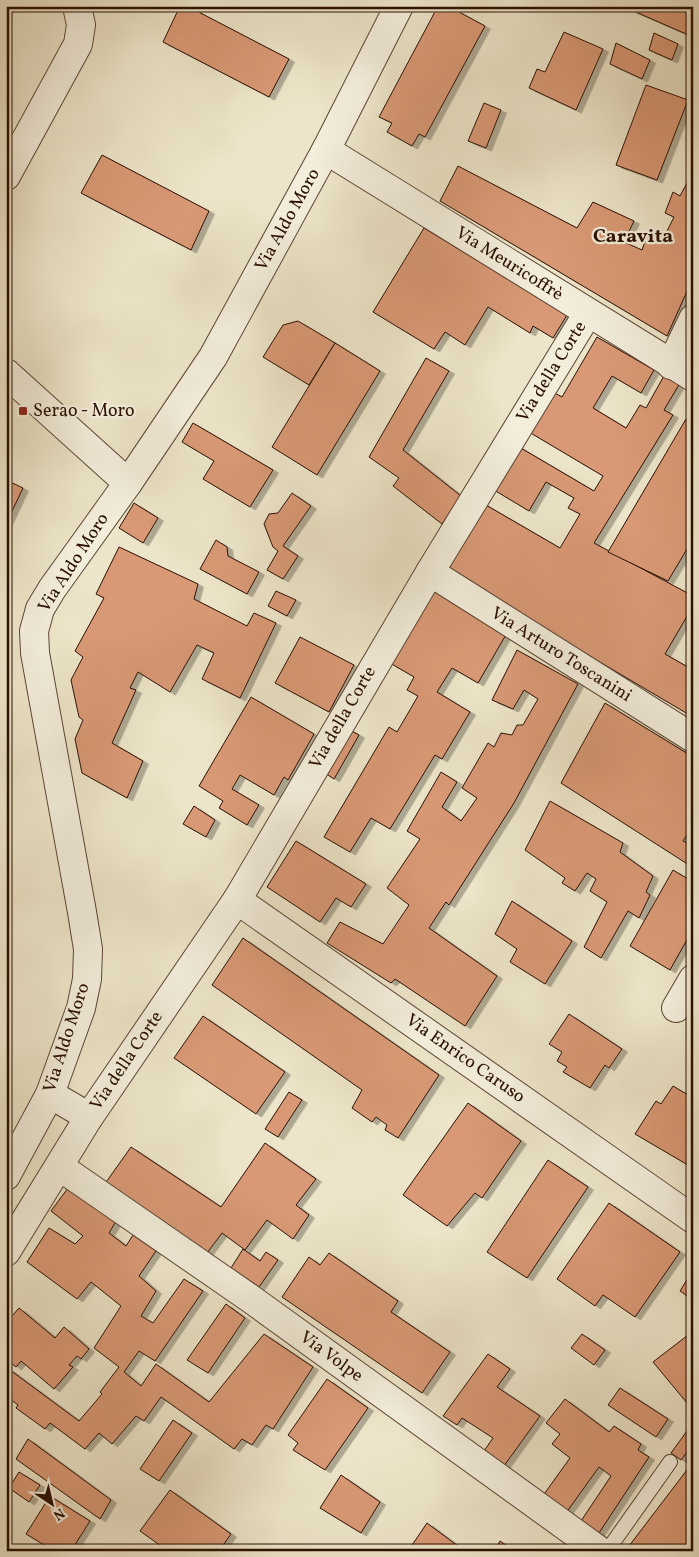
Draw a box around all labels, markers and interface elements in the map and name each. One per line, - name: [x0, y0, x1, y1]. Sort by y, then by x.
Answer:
- street label: Via Aldo Moro: [249, 164, 327, 276]
- street label: Via Meuricoffrè: [450, 221, 568, 307]
- district label: Caravita: [593, 223, 673, 251]
- street label: Via della Corte: [511, 317, 593, 427]
- place label: Serao - Moro: [33, 399, 135, 424]
- marker: Serao - Moro: [17, 405, 29, 417]
- street label: Via Aldo Moro: [32, 508, 116, 618]
- street label: Via Arturo Toscanini: [486, 601, 636, 709]
- street label: Via della Corte: [303, 662, 383, 774]
- street label: Via Aldo Moro: [38, 980, 96, 1096]
- street label: Via della Corte: [84, 1006, 170, 1116]
- street label: Via Enrico Caruso: [400, 1008, 530, 1110]
- street label: Via Volpe: [294, 1325, 368, 1389]
- north arrow: [28, 1480, 78, 1530]
- text: N: [49, 1503, 68, 1524]

